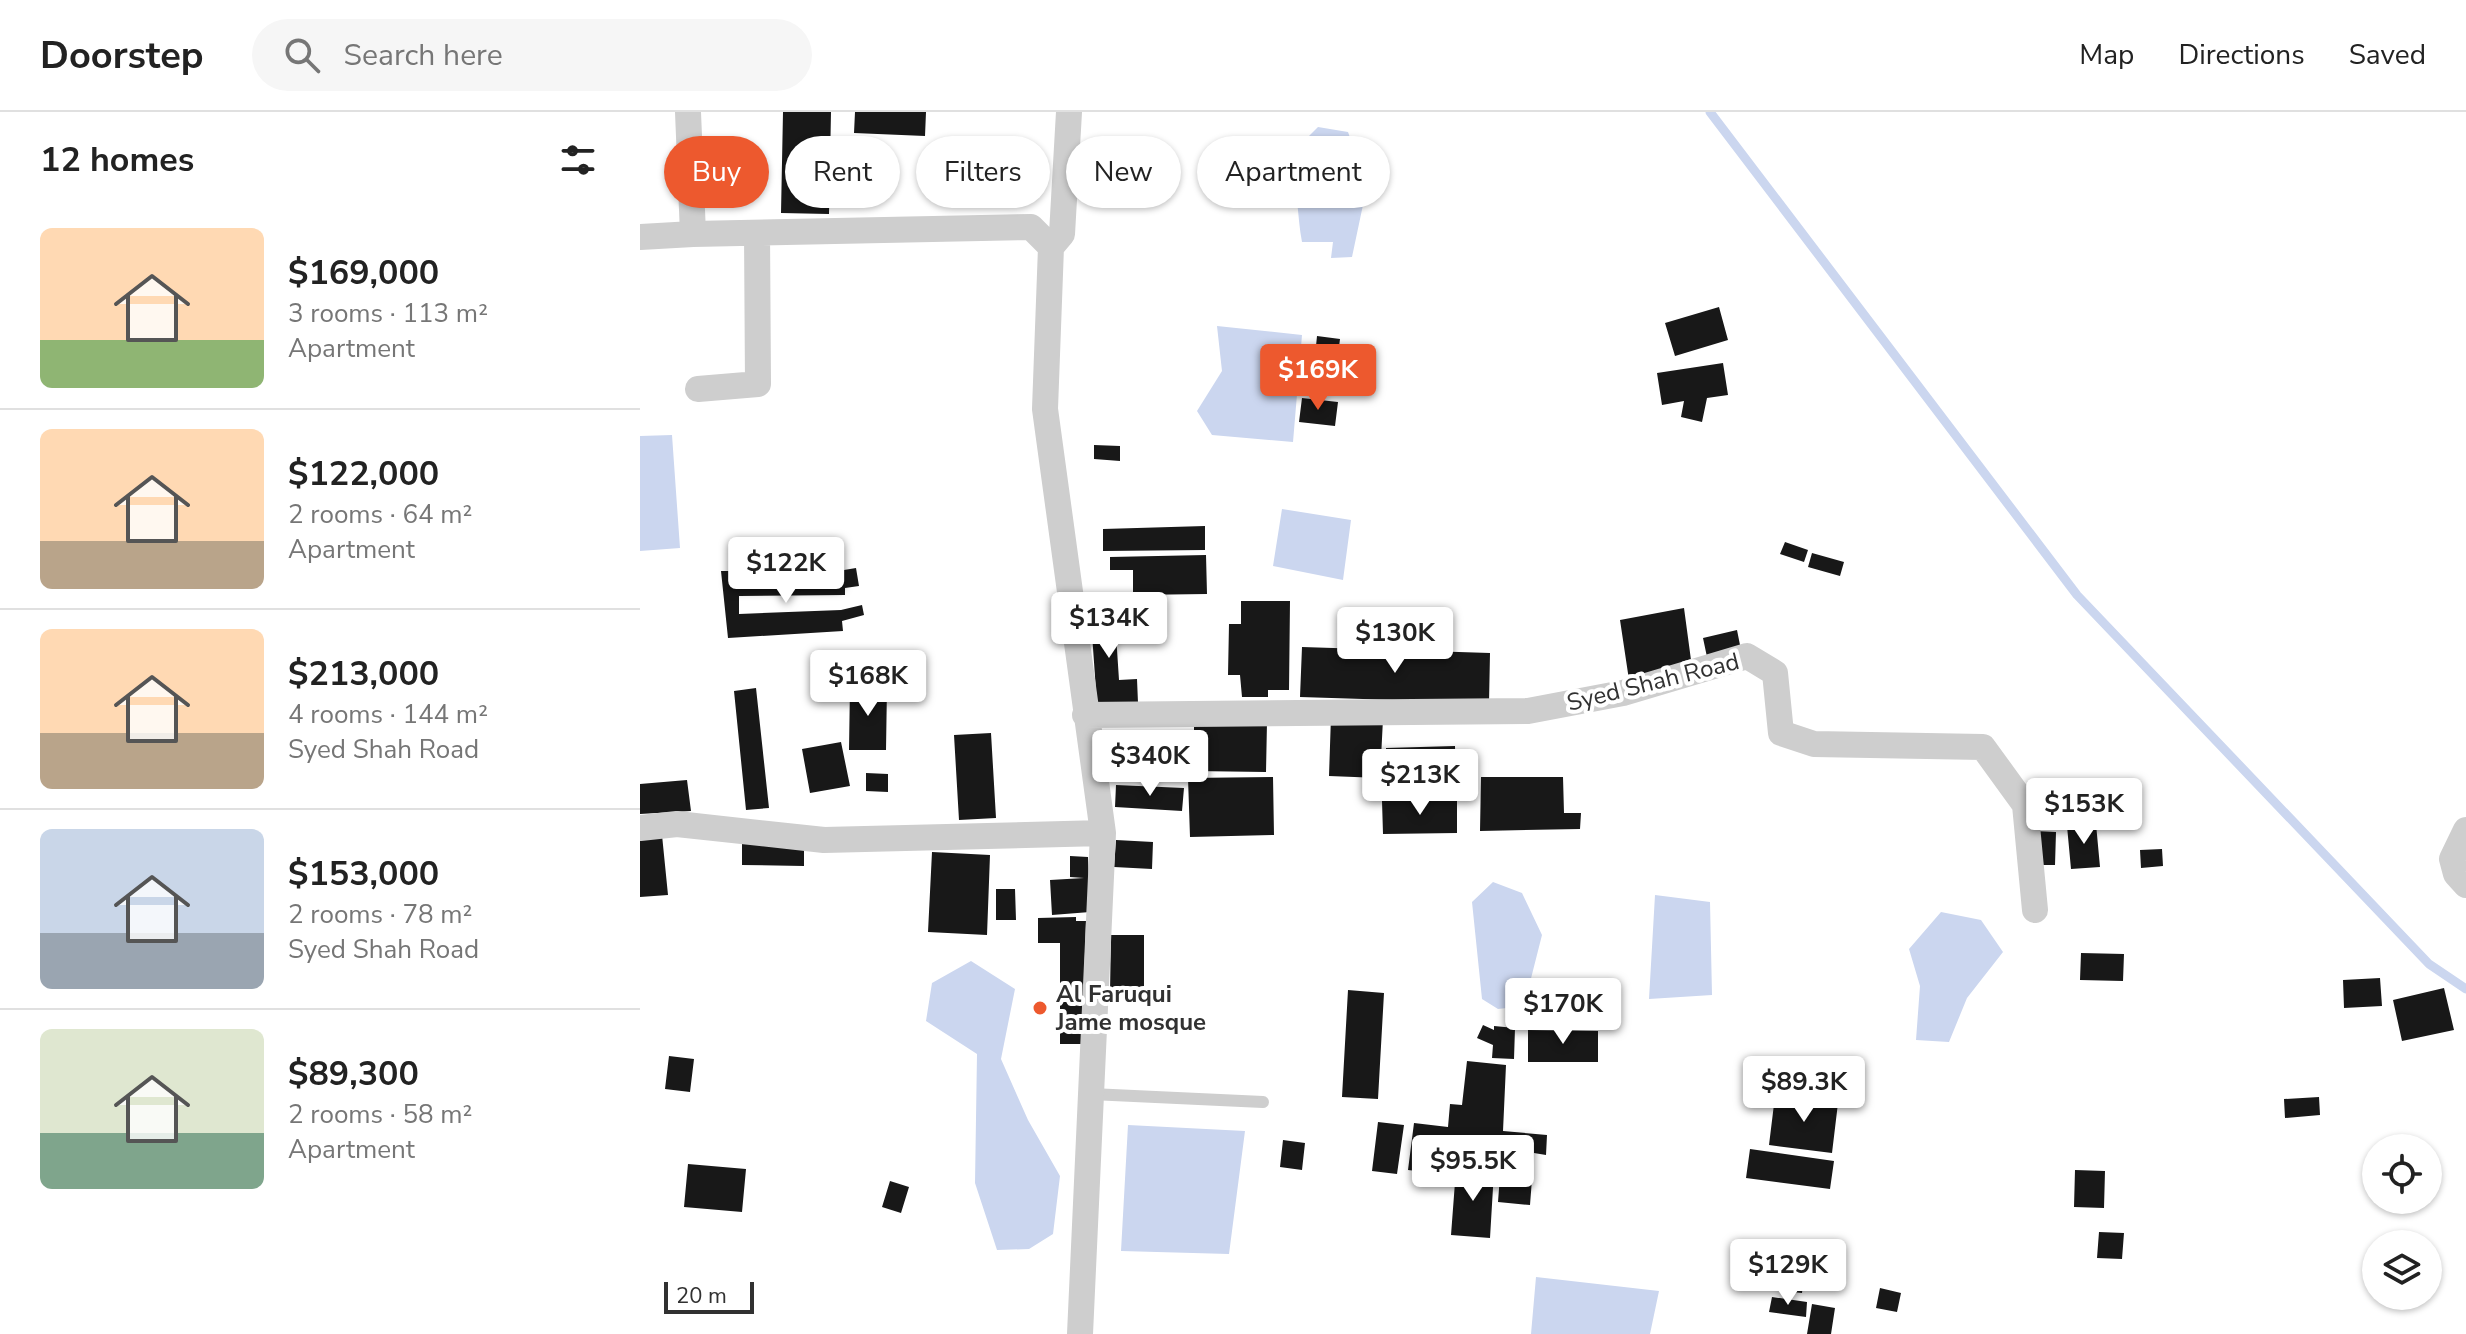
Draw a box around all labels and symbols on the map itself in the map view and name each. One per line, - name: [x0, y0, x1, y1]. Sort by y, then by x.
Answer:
- pin: $169K: [1262, 344, 1374, 412]
- pin: $122K: [730, 537, 842, 605]
- pin: $134K: [1053, 592, 1165, 660]
- pin: $130K: [1339, 607, 1451, 675]
- street label: Syed Shah Road: [1564, 645, 1742, 719]
- pin: $168K: [812, 650, 924, 718]
- pin: $340K: [1094, 730, 1206, 798]
- pin: $213K: [1364, 749, 1476, 817]
- pin: $153K: [2028, 778, 2140, 846]
- place label: Al Faruqui Jame mosque: [1055, 978, 1206, 1038]
- pin: $170K: [1507, 978, 1619, 1046]
- marker: Al Faruqui Jame mosque: [1031, 999, 1049, 1017]
- pin: $89.3K: [1739, 1056, 1869, 1124]
- pin: $95.5K: [1408, 1135, 1538, 1203]
- pin: $129K: [1732, 1239, 1844, 1307]
- scale bar: [664, 1278, 754, 1314]

